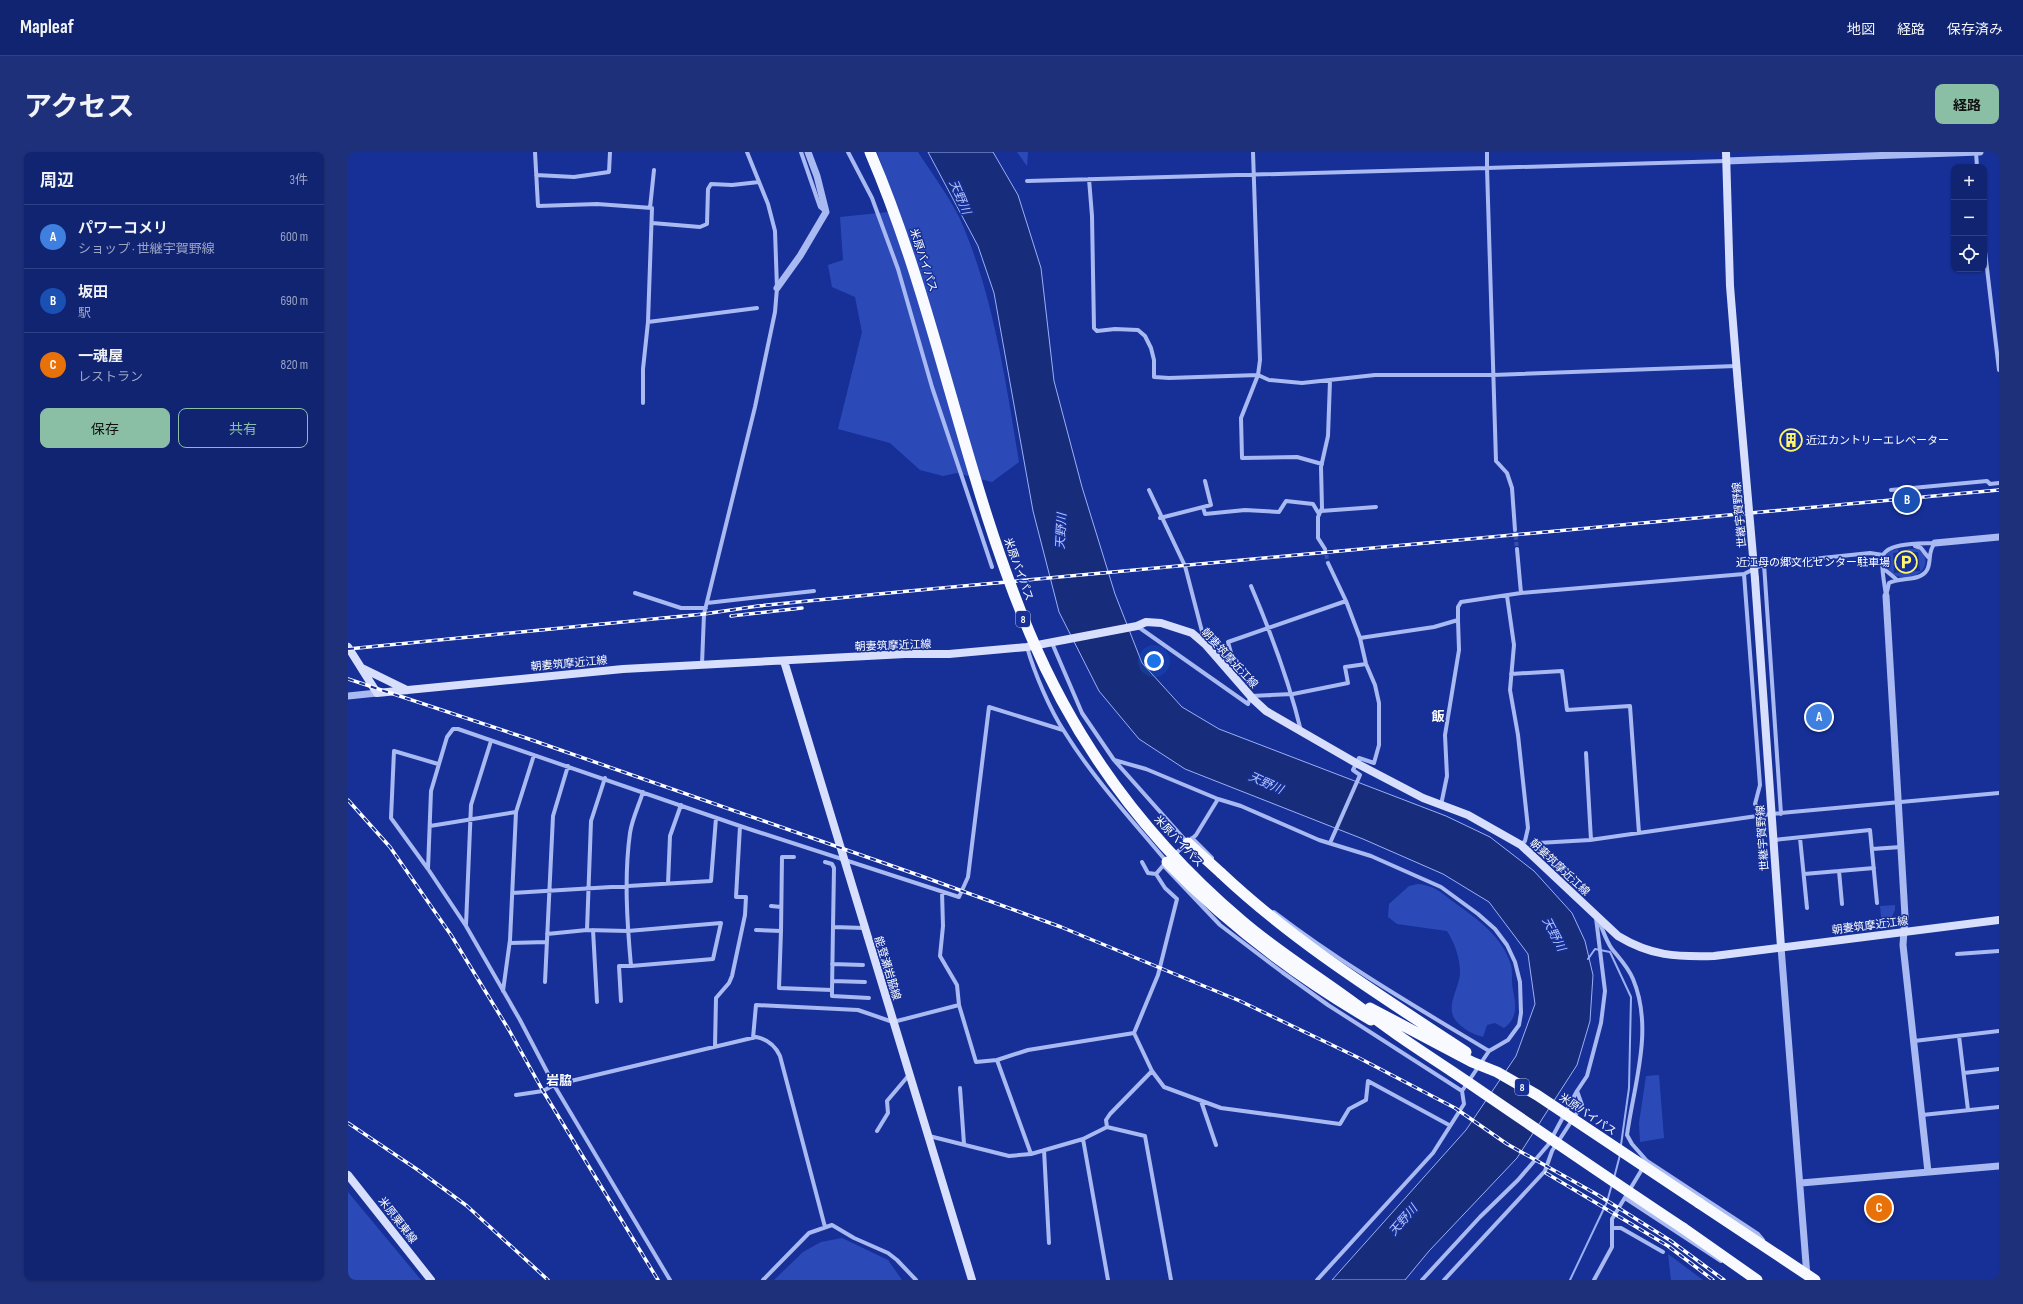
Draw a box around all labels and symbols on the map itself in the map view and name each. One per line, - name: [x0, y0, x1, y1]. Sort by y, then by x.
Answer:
- water label: 天野川: [946, 178, 974, 219]
- street label: 米原バイパス: [907, 227, 940, 293]
- building icon: 近江カントリーエレベーター: [1778, 427, 1804, 453]
- place label: 近江カントリーエレベーター: [1806, 434, 1949, 447]
- street label: 世継宇賀野線: [1730, 482, 1749, 548]
- pin: B: [1894, 485, 1920, 515]
- water label: 天野川: [1053, 511, 1070, 549]
- street label: 米原バイパス: [1001, 536, 1036, 602]
- parking icon: 近江母の郷文化センター駐車場: [1893, 549, 1919, 575]
- place label: 近江母の郷文化センター駐車場: [1736, 556, 1890, 569]
- road number: 8: [1016, 611, 1030, 627]
- street label: 朝妻筑摩近江線: [1199, 626, 1261, 691]
- street label: 朝妻筑摩近江線: [854, 638, 932, 653]
- your location: [1144, 651, 1164, 671]
- street label: 朝妻筑摩近江線: [530, 654, 608, 673]
- pin: A: [1806, 702, 1832, 732]
- district label: 飯: [1431, 709, 1445, 725]
- water label: 天野川: [1246, 769, 1287, 798]
- street label: 世継宇賀野線: [1754, 805, 1771, 871]
- street label: 米原バイパス: [1151, 813, 1206, 870]
- street label: 朝妻筑摩近江線: [1527, 836, 1592, 898]
- street label: 朝妻筑摩近江線: [1831, 914, 1909, 937]
- water label: 天野川: [1539, 915, 1569, 955]
- street label: 能登瀬岩脇線: [872, 935, 903, 1002]
- district label: 岩脇: [546, 1073, 572, 1089]
- road number: 8: [1515, 1079, 1529, 1095]
- street label: 米原バイパス: [1557, 1091, 1619, 1138]
- pin: C: [1866, 1193, 1892, 1223]
- street label: 米原栗東線: [376, 1195, 420, 1246]
- water label: 天野川: [1386, 1200, 1422, 1239]

